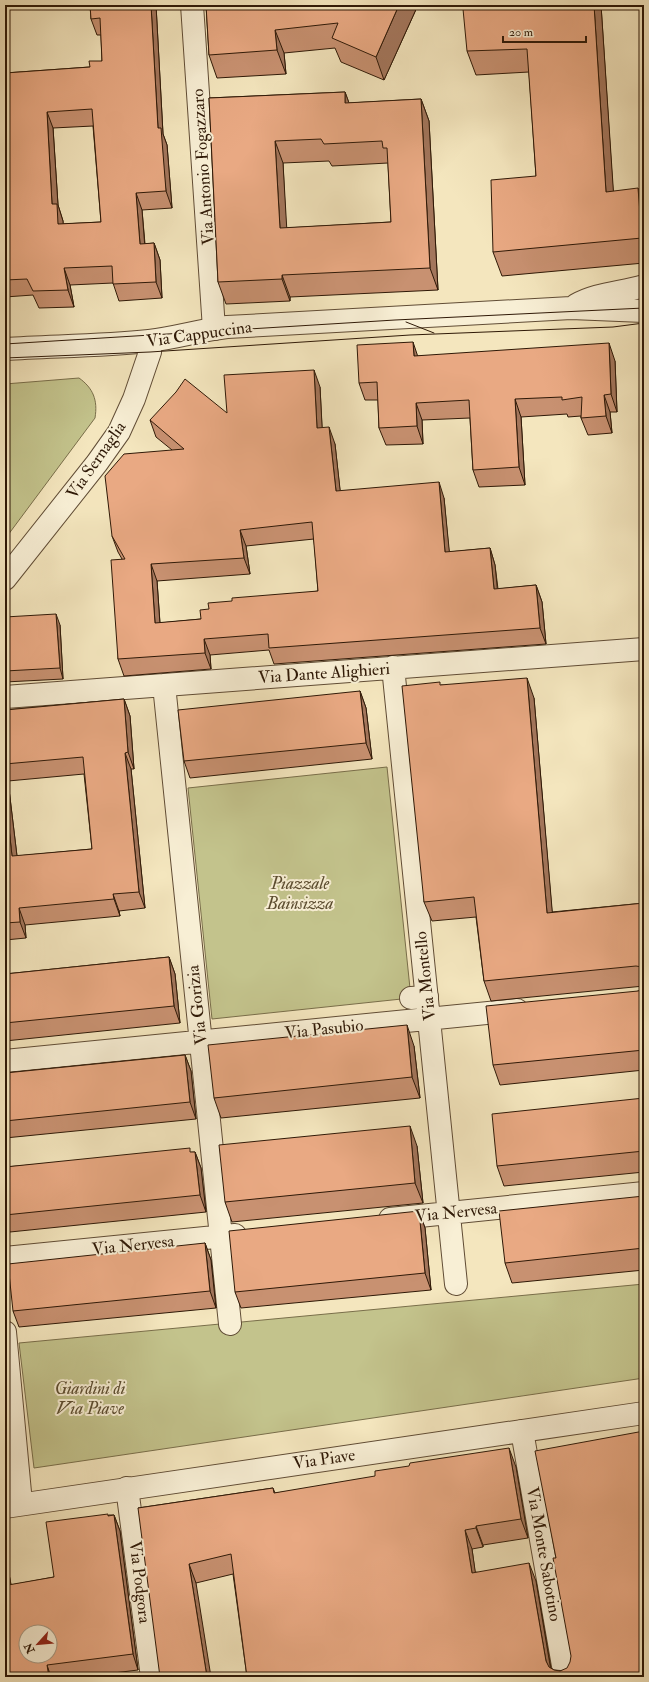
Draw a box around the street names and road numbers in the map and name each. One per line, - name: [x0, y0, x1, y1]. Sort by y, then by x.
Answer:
- street label: Via Antonio Fogazzaro: [187, 88, 219, 246]
- street label: Via Cappuccina: [145, 316, 254, 353]
- street label: Via Sernaglia: [62, 416, 131, 503]
- street label: Via Dante Alighieri: [257, 658, 391, 688]
- street label: Via Montello: [410, 930, 440, 1022]
- street label: Via Gorizia: [182, 963, 212, 1046]
- street label: Via Pasubio: [284, 1014, 364, 1044]
- street label: Via Nervesa: [414, 1197, 499, 1227]
- street label: Via Nervesa: [91, 1230, 176, 1260]
- street label: Via Piave: [292, 1444, 356, 1474]
- street label: Via Monte Sabotino: [522, 1485, 566, 1623]
- street label: Via Podgora: [125, 1540, 156, 1625]

